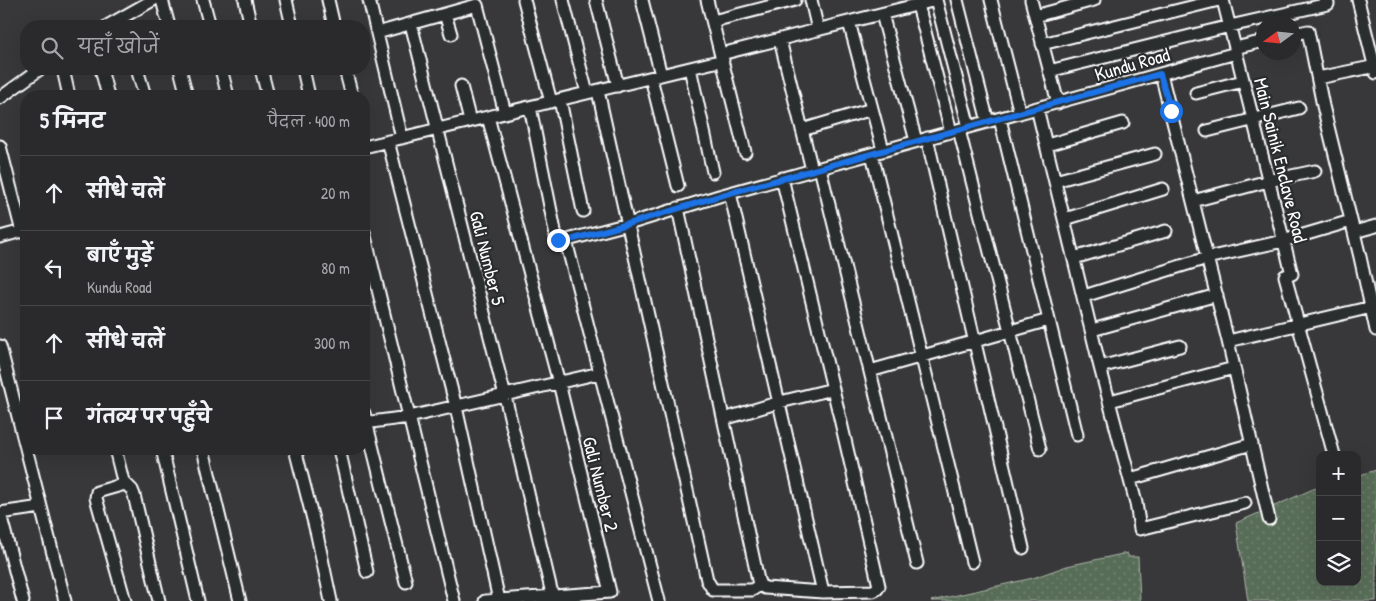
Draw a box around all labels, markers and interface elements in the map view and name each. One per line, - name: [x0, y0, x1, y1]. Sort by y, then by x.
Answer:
- north arrow: [1256, 15, 1301, 60]
- search box: [20, 20, 370, 75]
- text: यहाँ खोजें: [78, 33, 159, 59]
- icon: search: [38, 34, 66, 62]
- street label: Kundu Road: [1092, 41, 1173, 87]
- street label: Main Sainik Enclave Road: [1248, 75, 1314, 246]
- route start: [1160, 100, 1183, 123]
- text: 5 मिनट: [40, 106, 105, 135]
- text: पैदल · 400 m: [268, 110, 350, 132]
- text: सीधे चलें: [87, 178, 164, 204]
- icon: ahead: [40, 179, 68, 207]
- text: 20 m: [321, 182, 350, 204]
- street label: Gali Number 5: [464, 208, 512, 308]
- route end: [547, 229, 570, 252]
- text: बाएँ मुड़ें: [87, 242, 153, 268]
- icon: left: [40, 254, 68, 282]
- text: 80 m: [321, 257, 350, 279]
- text: Kundu Road: [87, 276, 152, 298]
- text: सीधे चलें: [87, 328, 164, 354]
- icon: ahead: [40, 329, 68, 357]
- text: 300 m: [314, 332, 350, 354]
- text: गंतव्य पर पहुँचे: [87, 403, 211, 429]
- icon: arrive: [40, 404, 68, 432]
- street label: Gali Number 2: [577, 434, 625, 534]
- map controls: [1316, 451, 1361, 586]
- button: +: [1316, 451, 1361, 496]
- button: −: [1316, 496, 1361, 541]
- button: layers: [1316, 541, 1361, 586]

